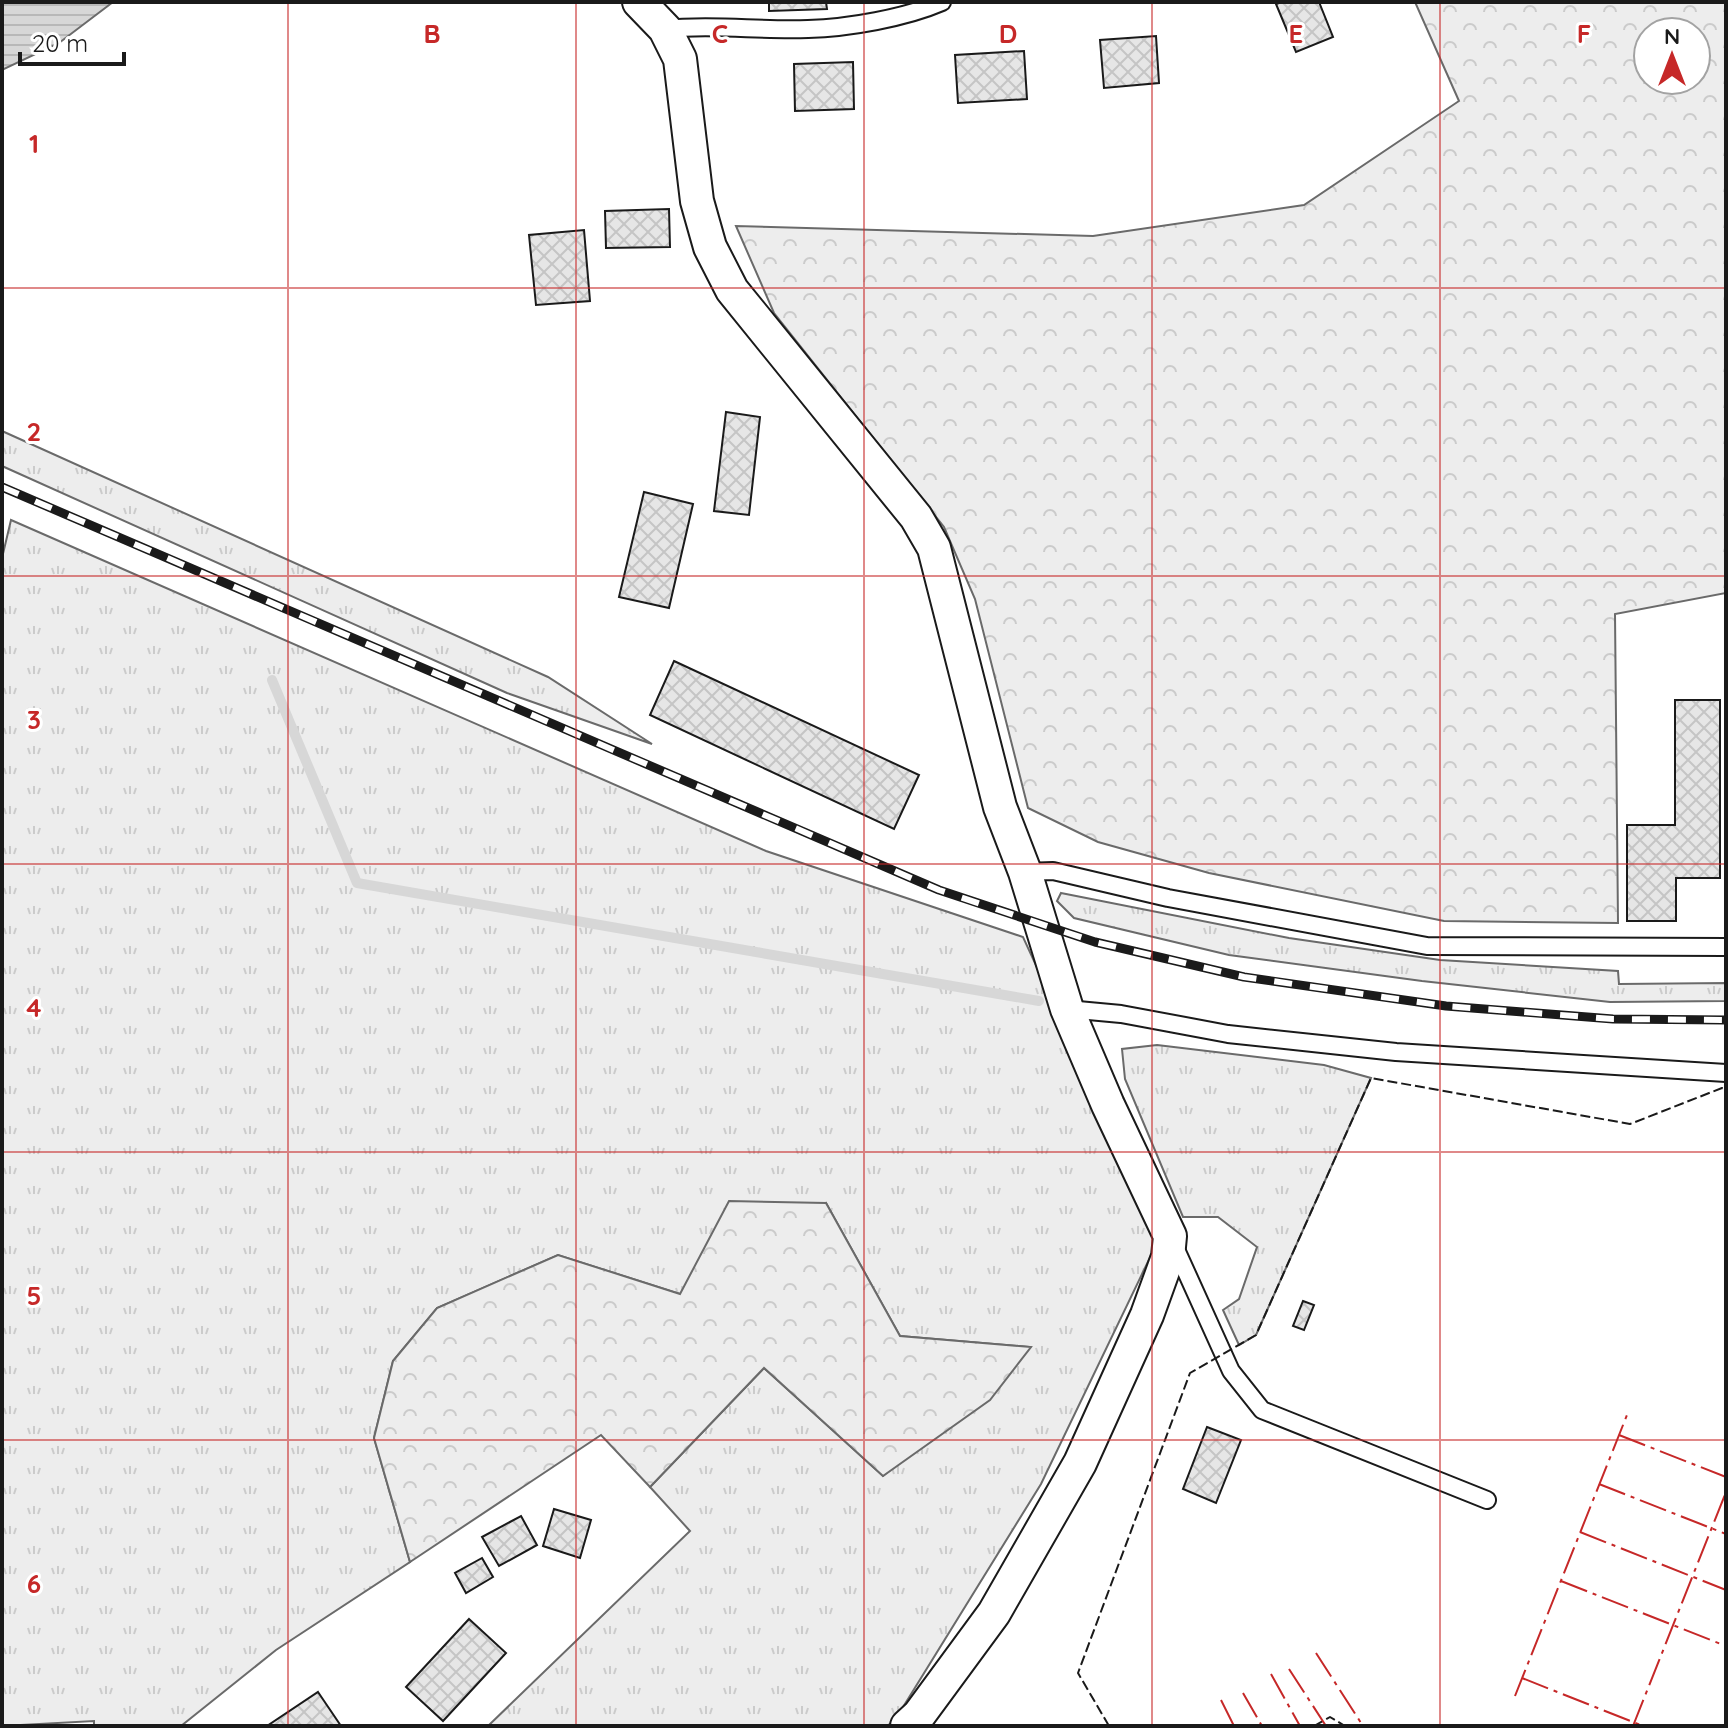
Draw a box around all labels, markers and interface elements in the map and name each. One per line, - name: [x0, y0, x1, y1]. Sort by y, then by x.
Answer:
- scale bar: [20, 16, 124, 66]
- north arrow: [1632, 16, 1712, 96]
- text: B: [423, 17, 441, 50]
- text: C: [712, 17, 728, 50]
- text: D: [999, 17, 1017, 50]
- text: E: [1289, 17, 1303, 50]
- text: F: [1577, 17, 1591, 50]
- text: N: [1664, 22, 1680, 50]
- text: 20 m: [32, 28, 88, 58]
- text: 1: [29, 127, 39, 160]
- text: 2: [27, 415, 41, 448]
- text: 3: [27, 703, 41, 736]
- text: 4: [26, 991, 42, 1024]
- text: 5: [27, 1279, 41, 1312]
- text: 6: [27, 1567, 41, 1600]

